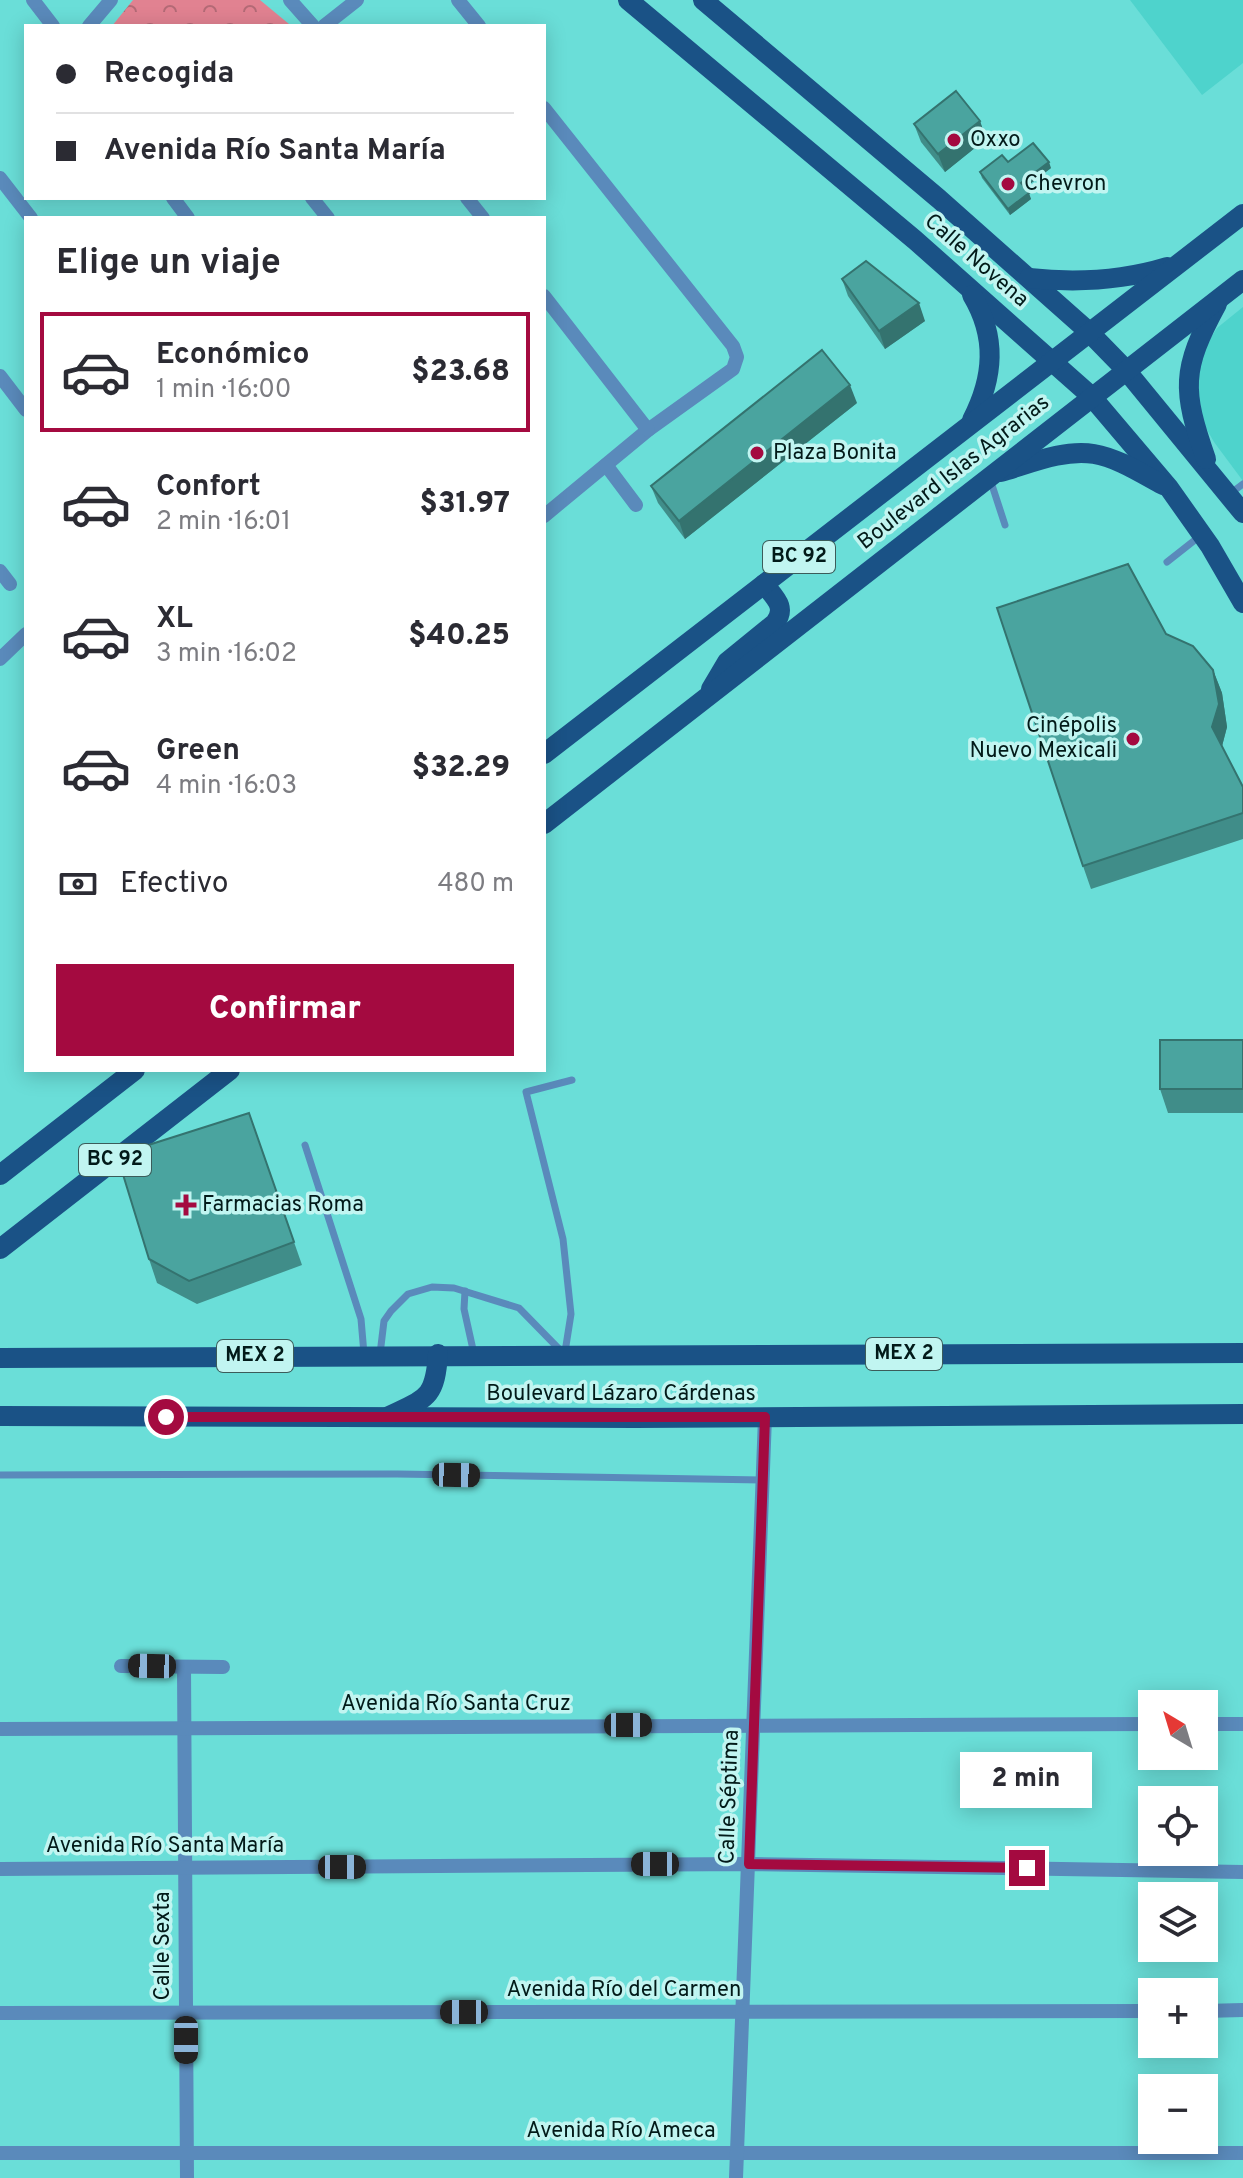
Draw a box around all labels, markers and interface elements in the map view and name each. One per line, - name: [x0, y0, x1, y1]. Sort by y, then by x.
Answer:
- text: Recogida: [104, 56, 234, 93]
- place label: Oxxo: [970, 127, 1020, 154]
- marker: Oxxo: [945, 131, 963, 149]
- text: Avenida Río Santa María: [104, 133, 446, 170]
- place label: Chevron: [1024, 171, 1106, 198]
- marker: Chevron: [999, 175, 1017, 193]
- street label: Calle Novena: [918, 208, 1034, 314]
- text: Elige un viaje: [56, 241, 281, 287]
- icon: car: [60, 336, 132, 408]
- text: Económico: [156, 337, 309, 374]
- text: $23.68: [411, 354, 510, 391]
- text: 1 min · 16:00: [156, 374, 292, 407]
- street label: Boulevard Islas Agrarias: [853, 390, 1055, 556]
- place label: Plaza Bonita: [773, 440, 897, 467]
- marker: Plaza Bonita: [748, 444, 766, 462]
- icon: car: [60, 468, 132, 540]
- text: Confort: [156, 469, 261, 506]
- text: $31.97: [419, 486, 510, 523]
- text: 2 min · 16:01: [156, 506, 291, 539]
- road number: BC 92: [763, 541, 835, 573]
- icon: car: [60, 600, 132, 672]
- text: XL: [156, 601, 193, 638]
- text: $40.25: [408, 618, 510, 655]
- text: 3 min · 16:02: [156, 638, 297, 671]
- place label: Cinépolis Nuevo Mexicali: [970, 713, 1117, 765]
- marker: Cinépolis Nuevo Mexicali: [1124, 730, 1142, 748]
- icon: car: [60, 732, 132, 804]
- text: Green: [156, 733, 240, 770]
- text: $32.29: [412, 750, 510, 787]
- text: 4 min · 16:03: [156, 770, 297, 803]
- icon: cash: [56, 862, 100, 906]
- text: Efectivo: [120, 866, 229, 903]
- text: 480 m: [437, 868, 514, 901]
- button: Confirmar: [56, 964, 514, 1056]
- road number: BC 92: [79, 1144, 151, 1176]
- place label: Farmacias Roma: [202, 1192, 364, 1219]
- marker: Farmacias Roma: [177, 1196, 195, 1214]
- road number: MEX 2: [866, 1338, 942, 1370]
- road number: MEX 2: [217, 1340, 293, 1372]
- street label: Boulevard Lázaro Cárdenas: [486, 1381, 756, 1408]
- route start: [148, 1399, 184, 1435]
- car: [432, 1463, 480, 1487]
- car: [128, 1654, 176, 1678]
- north arrow: [1138, 1690, 1218, 1770]
- map controls: [1138, 1690, 1218, 2154]
- street label: Avenida Río Santa Cruz: [341, 1691, 571, 1718]
- car: [604, 1713, 652, 1737]
- street label: Calle Séptima: [714, 1729, 746, 1865]
- callout: 2 min: [961, 1752, 1093, 1808]
- text: 2 min: [992, 1763, 1060, 1796]
- button: locate: [1138, 1786, 1218, 1866]
- street label: Avenida Río Santa María: [46, 1833, 284, 1860]
- route end: [1009, 1850, 1045, 1886]
- car: [631, 1852, 679, 1876]
- car: [318, 1855, 366, 1879]
- button: layers: [1138, 1882, 1218, 1962]
- street label: Calle Sexta: [150, 1891, 177, 2001]
- street label: Avenida Río del Carmen: [507, 1977, 741, 2004]
- button: +: [1138, 1978, 1218, 2058]
- car: [440, 2000, 488, 2024]
- car: [174, 2016, 198, 2064]
- button: −: [1138, 2074, 1218, 2154]
- street label: Avenida Río Ameca: [526, 2118, 716, 2145]

